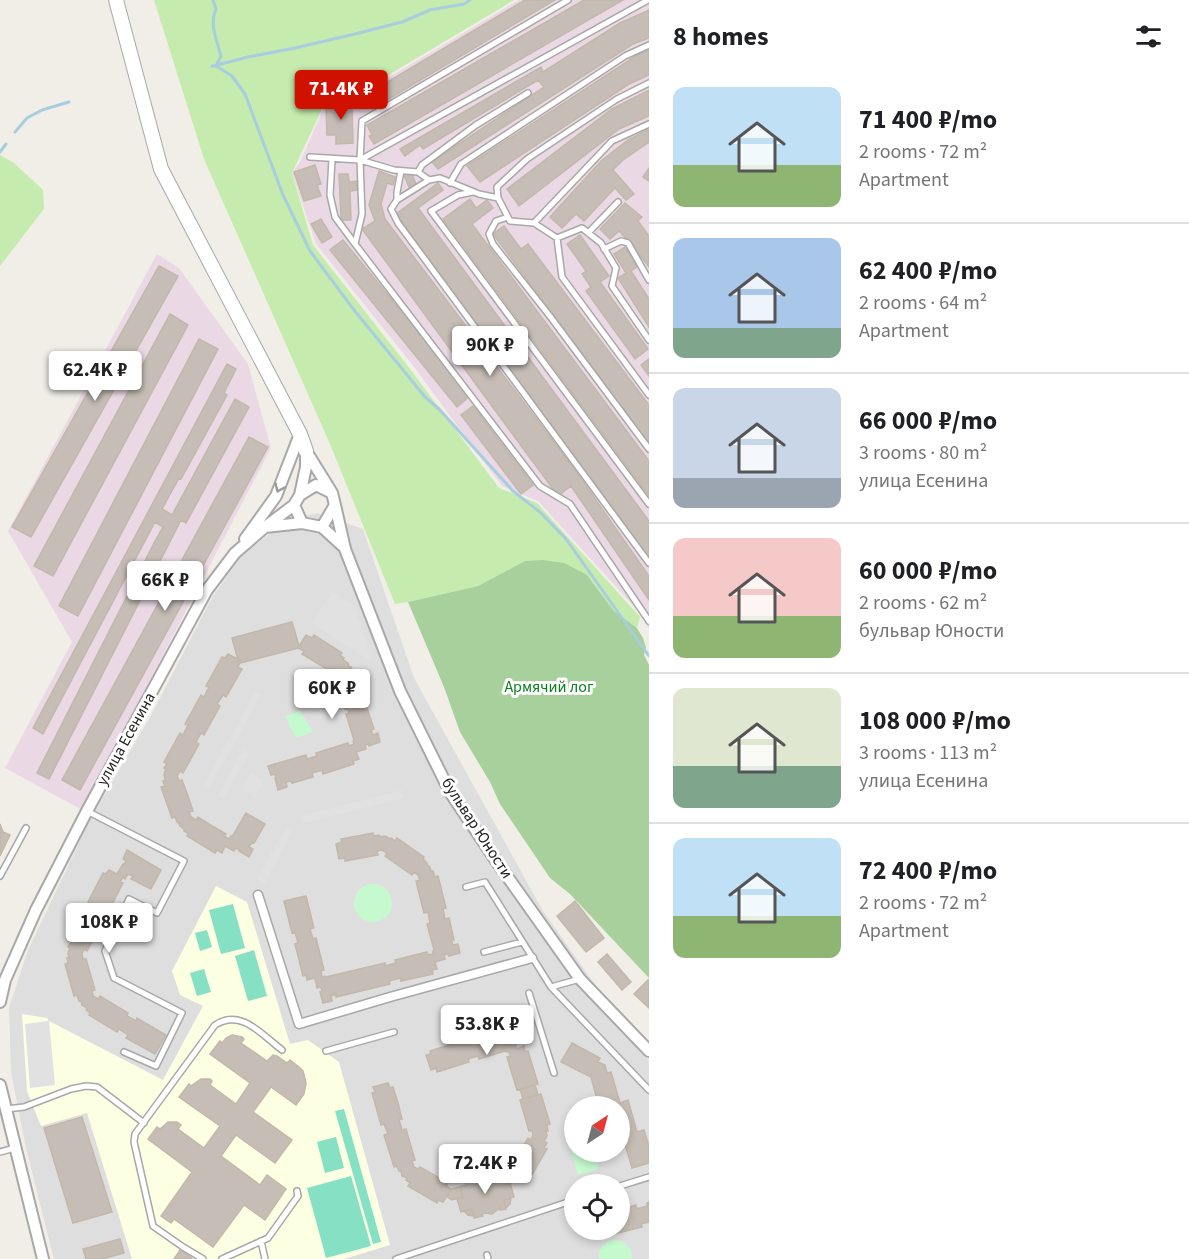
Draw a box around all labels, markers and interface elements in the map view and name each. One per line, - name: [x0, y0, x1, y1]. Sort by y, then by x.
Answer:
- text: 8 homes: [673, 18, 768, 55]
- icon: filters: [1132, 20, 1165, 53]
- pin: 71.4K ₽: [286, 70, 396, 121]
- text: 71.4K ₽: [309, 75, 373, 103]
- text: 71 400 ₽/mo: [859, 101, 997, 138]
- icon: home: [721, 111, 793, 183]
- text: 2 rooms · 72 m²: [859, 138, 987, 166]
- text: Apartment: [859, 166, 949, 194]
- text: 62 400 ₽/mo: [859, 252, 997, 289]
- icon: home: [721, 262, 793, 334]
- text: 2 rooms · 64 m²: [859, 289, 987, 317]
- text: Apartment: [859, 317, 949, 345]
- pin: 90K ₽: [448, 326, 532, 377]
- text: 90K ₽: [466, 331, 514, 359]
- pin: 62.4K ₽: [40, 351, 150, 402]
- text: 62.4K ₽: [63, 356, 127, 384]
- text: 66 000 ₽/mo: [859, 402, 997, 439]
- icon: home: [721, 412, 793, 484]
- text: 3 rooms · 80 m²: [859, 439, 987, 467]
- text: улица Есенина: [859, 467, 988, 495]
- one-way arrow: [274, 482, 286, 493]
- text: 60 000 ₽/mo: [859, 552, 997, 589]
- pin: 66K ₽: [123, 561, 207, 612]
- icon: home: [721, 562, 793, 634]
- text: 66K ₽: [141, 566, 189, 594]
- text: 2 rooms · 62 m²: [859, 589, 987, 617]
- text: бульвар Юности: [859, 617, 1004, 645]
- pin: 60K ₽: [290, 669, 374, 720]
- text: 60K ₽: [308, 674, 356, 702]
- park label: Армячий лог: [504, 676, 594, 698]
- street label: улица Есенина: [91, 688, 161, 790]
- text: 108 000 ₽/mo: [859, 702, 1011, 739]
- icon: home: [721, 712, 793, 784]
- text: 3 rooms · 113 m²: [859, 739, 997, 767]
- text: улица Есенина: [859, 767, 988, 795]
- street label: бульвар Юности: [436, 773, 518, 883]
- text: 72 400 ₽/mo: [859, 852, 997, 889]
- icon: home: [721, 862, 793, 934]
- text: 2 rooms · 72 m²: [859, 889, 987, 917]
- pin: 108K ₽: [60, 903, 158, 954]
- text: 108K ₽: [80, 908, 138, 936]
- text: Apartment: [859, 917, 949, 945]
- pin: 53.8K ₽: [432, 1005, 542, 1056]
- text: 53.8K ₽: [455, 1010, 519, 1038]
- north arrow: [564, 1096, 630, 1162]
- map controls: [564, 1096, 630, 1240]
- pin: 72.4K ₽: [430, 1144, 540, 1195]
- text: 72.4K ₽: [453, 1149, 517, 1177]
- button: locate: [564, 1174, 630, 1240]

